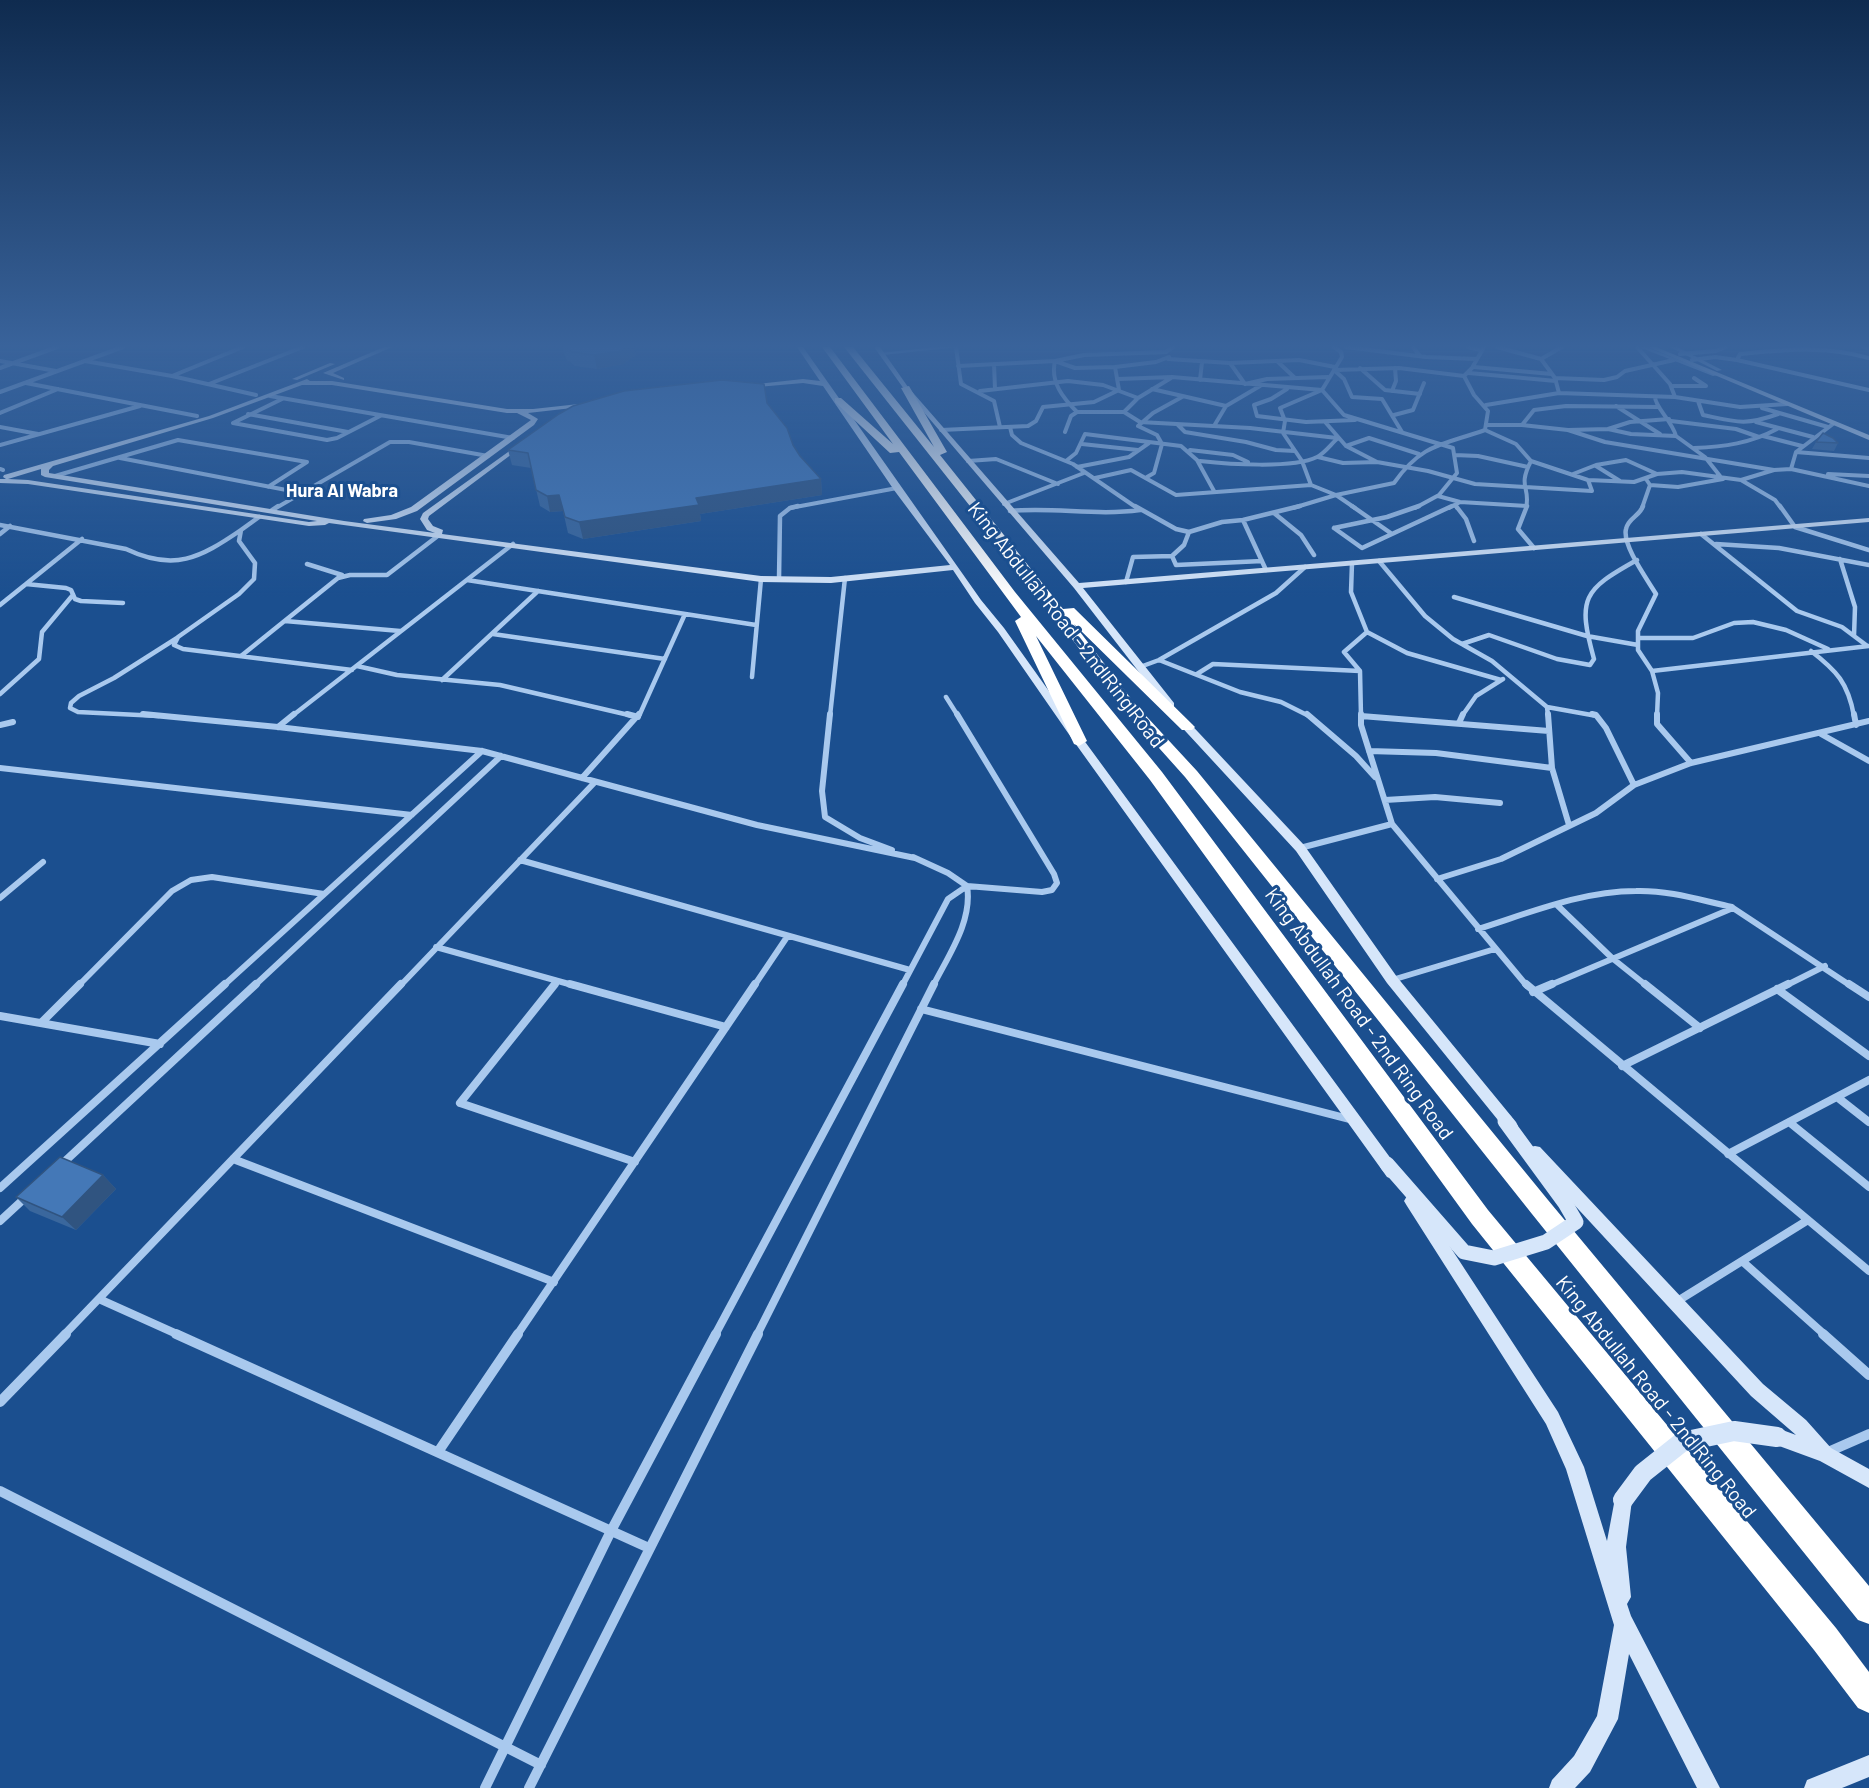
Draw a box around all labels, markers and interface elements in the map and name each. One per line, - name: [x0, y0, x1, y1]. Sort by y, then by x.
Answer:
- district label: Hura Al Wabra: [286, 480, 398, 502]
- street label: King Abdullah Road - 2nd Ring Road: [963, 497, 1169, 753]
- street label: King Abdullah Road - 2nd Ring Road: [1260, 884, 1458, 1144]
- street label: King Abdullah Road - 2nd Ring Road: [1551, 1271, 1761, 1523]

